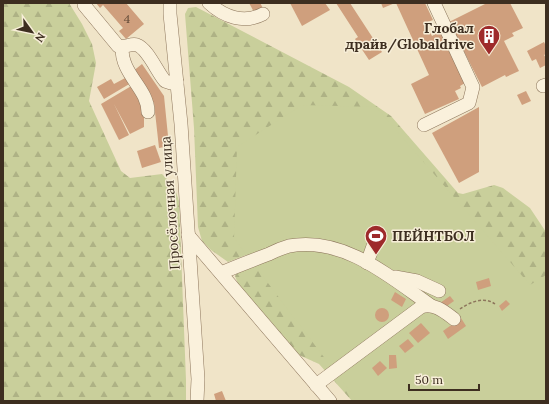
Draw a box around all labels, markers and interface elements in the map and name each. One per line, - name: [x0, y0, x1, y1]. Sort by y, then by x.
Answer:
- house number: 4: [124, 11, 131, 26]
- north arrow: [12, 12, 52, 52]
- place label: Глобал драйв/Globaldrive: [345, 19, 474, 53]
- building icon: Глобал драйв/Globaldrive: [476, 23, 502, 56]
- text: N: [32, 30, 49, 45]
- street label: Просёлочная улица: [156, 136, 184, 270]
- sports icon: ПЕЙНТБОЛ: [363, 223, 389, 256]
- place label: ПЕЙНТБОЛ: [392, 227, 475, 245]
- scale bar: [409, 366, 479, 392]
- text: 50 m: [415, 372, 443, 387]

